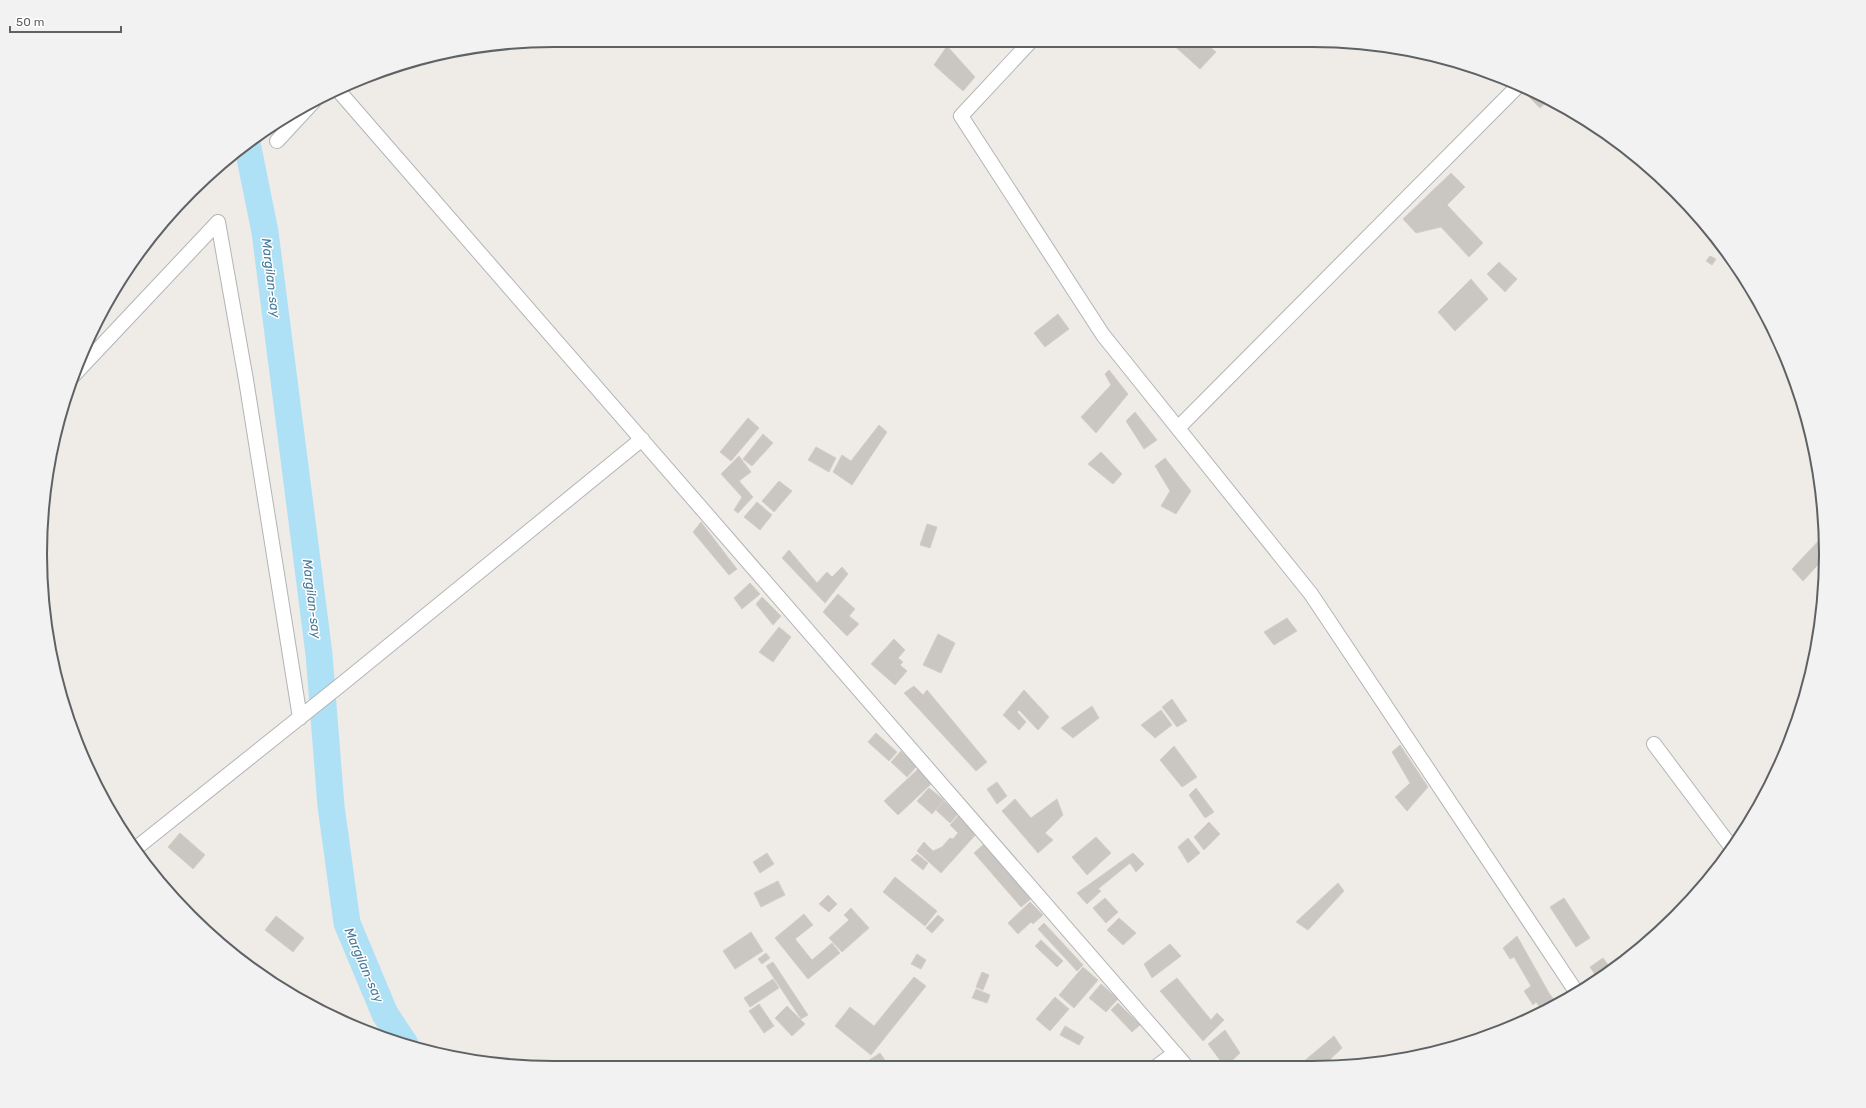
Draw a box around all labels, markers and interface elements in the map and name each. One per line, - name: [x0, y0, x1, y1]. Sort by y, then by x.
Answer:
- scale bar: [10, 8, 121, 34]
- text: 50 m: [16, 15, 44, 29]
- water label: Margilan-say: [258, 237, 283, 320]
- water label: Margilan-say: [299, 558, 324, 641]
- water label: Margilan-say: [341, 925, 387, 1006]

